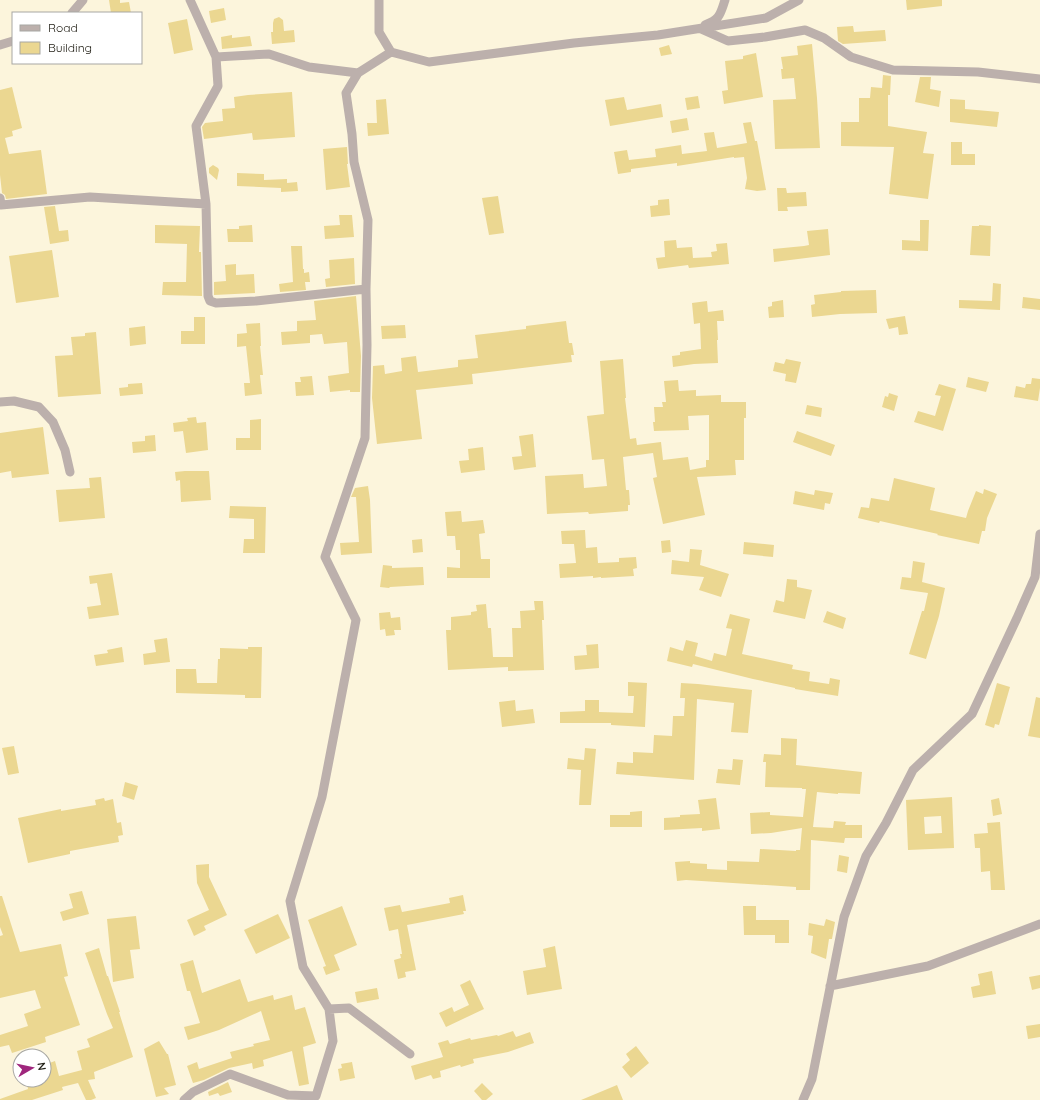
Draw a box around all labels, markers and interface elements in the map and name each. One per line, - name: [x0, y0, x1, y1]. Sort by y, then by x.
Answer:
- legend: [12, 12, 142, 64]
- text: Road: [48, 20, 78, 35]
- text: Building: [48, 40, 92, 55]
- north arrow: [12, 1048, 52, 1088]
- text: N: [34, 1061, 49, 1072]

